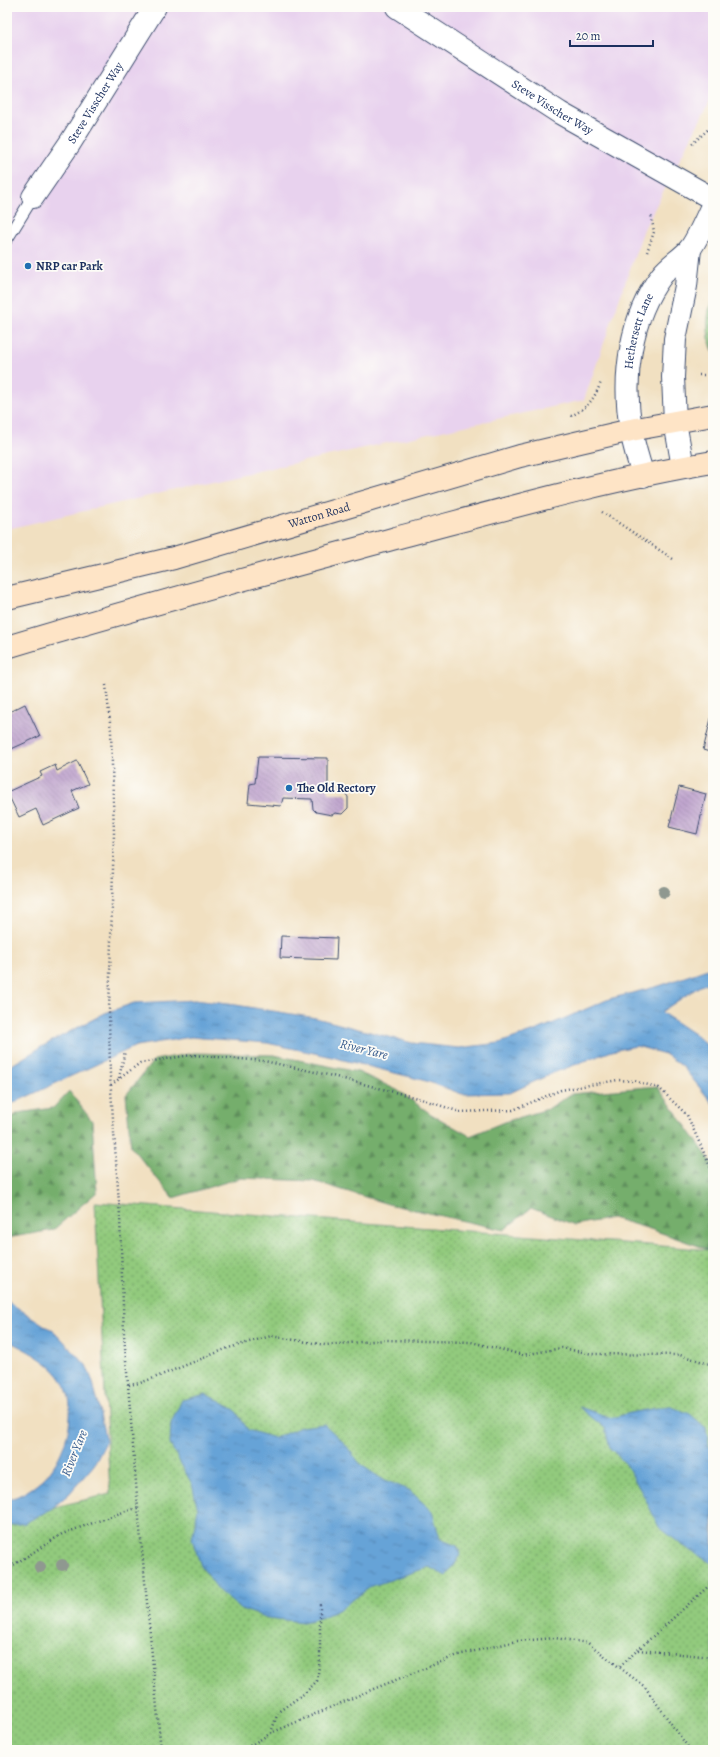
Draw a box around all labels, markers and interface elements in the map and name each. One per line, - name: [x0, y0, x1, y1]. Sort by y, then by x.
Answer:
- scale bar: [570, 22, 653, 48]
- text: 20 m: [576, 28, 600, 44]
- street label: Steve Visscher Way: [64, 58, 127, 147]
- street label: Steve Visscher Way: [509, 76, 597, 139]
- place label: NRP car Park: [36, 258, 104, 274]
- marker: NRP car Park: [23, 261, 33, 271]
- street label: Hethersett Lane: [620, 290, 657, 370]
- street label: Watton Road: [285, 498, 352, 532]
- place label: The Old Rectory: [297, 780, 376, 796]
- marker: The Old Rectory: [284, 783, 294, 793]
- water label: River Yare: [338, 1035, 390, 1063]
- water label: River Yare: [57, 1427, 91, 1479]

